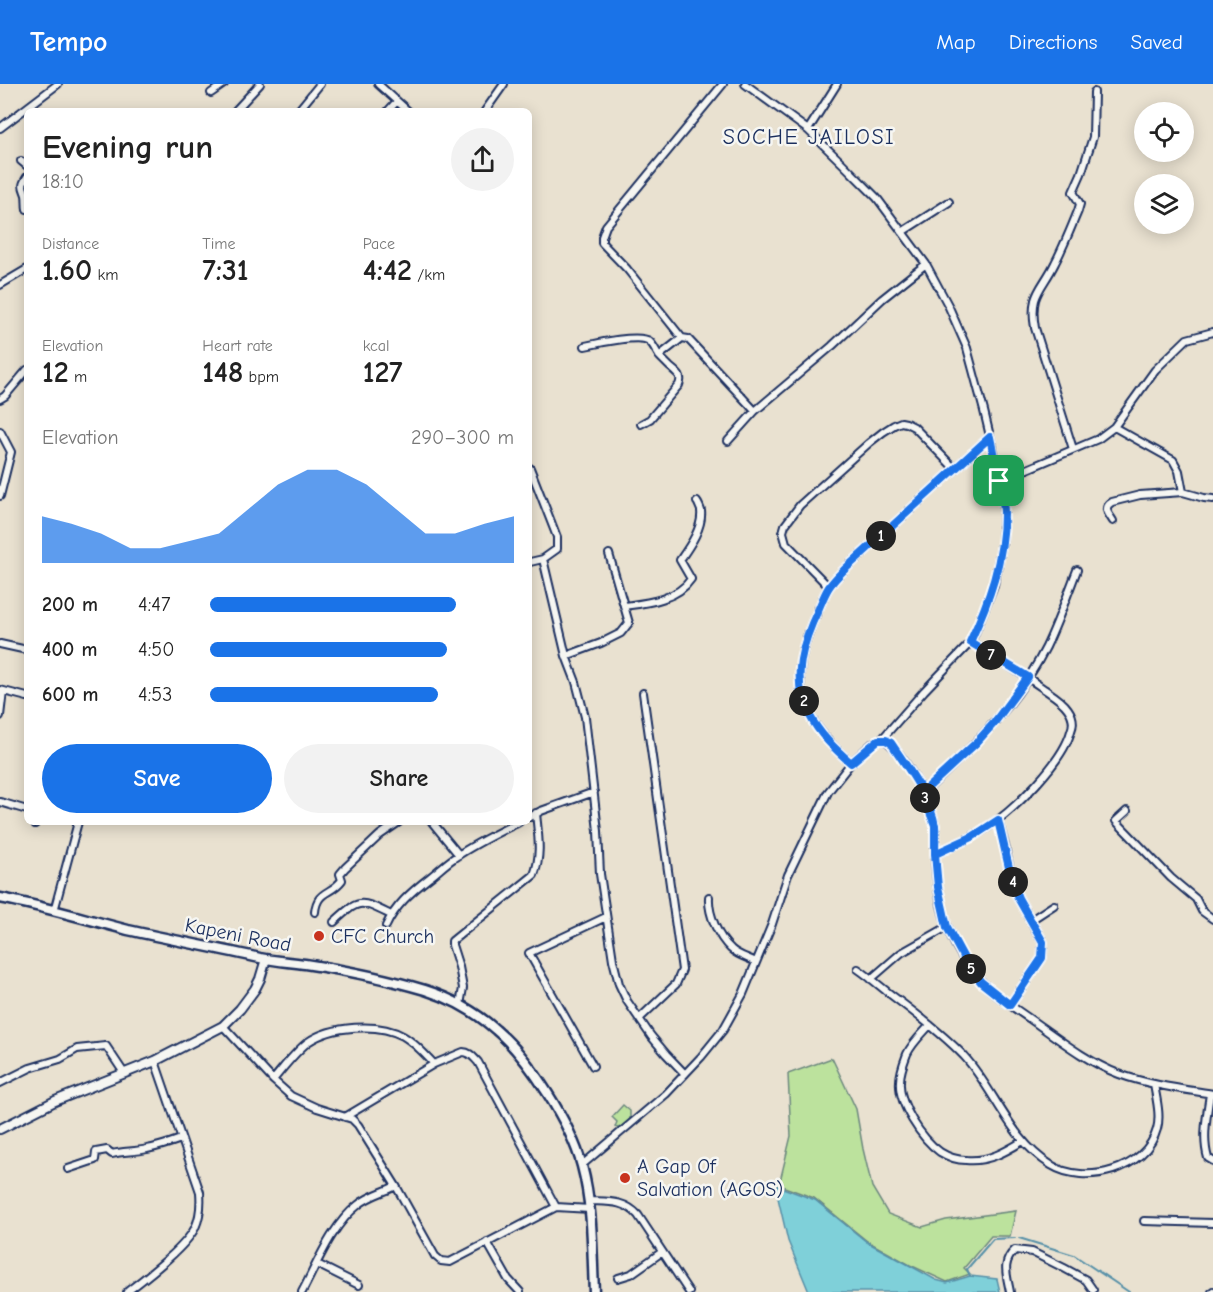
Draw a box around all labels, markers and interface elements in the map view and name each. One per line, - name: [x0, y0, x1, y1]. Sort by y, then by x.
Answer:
- text: Tempo: [30, 26, 108, 58]
- text: Map: [936, 30, 976, 54]
- text: Directions: [1009, 30, 1098, 54]
- text: Saved: [1131, 30, 1183, 54]
- map controls: [1134, 102, 1194, 234]
- button: locate: [1134, 102, 1194, 162]
- district label: SOCHE JAILOSI: [723, 124, 895, 150]
- text: Evening run: [42, 128, 213, 166]
- button: share: [451, 128, 514, 191]
- text: 18:10: [42, 170, 84, 193]
- button: layers: [1134, 174, 1194, 234]
- text: Distance: [42, 235, 99, 253]
- text: Time: [202, 235, 236, 253]
- text: Pace: [363, 235, 395, 253]
- text: 1.60: [42, 253, 92, 288]
- text: 7:31: [202, 253, 249, 288]
- text: 4:42: [363, 253, 412, 288]
- text: km: [92, 266, 118, 284]
- text: /km: [412, 266, 445, 284]
- text: Elevation: [42, 337, 103, 355]
- text: Heart rate: [202, 337, 273, 355]
- text: kcal: [363, 337, 390, 355]
- text: 12: [42, 355, 69, 390]
- text: 148: [202, 355, 243, 390]
- text: 127: [363, 355, 403, 390]
- text: m: [69, 368, 87, 386]
- text: bpm: [243, 368, 279, 386]
- text: Elevation: [42, 426, 119, 449]
- text: 290–300 m: [411, 426, 514, 449]
- pin: [973, 455, 1024, 506]
- icon: arrive: [982, 464, 1015, 497]
- pin: 1: [866, 521, 896, 551]
- text: 1: [878, 527, 884, 545]
- text: 200 m: [42, 593, 98, 616]
- text: 4:47: [138, 593, 170, 616]
- text: 400 m: [42, 638, 97, 661]
- text: 4:50: [138, 638, 174, 661]
- pin: 7: [976, 640, 1006, 670]
- text: 7: [987, 646, 995, 664]
- text: 600 m: [42, 683, 98, 706]
- text: 4:53: [138, 683, 172, 706]
- pin: 2: [789, 686, 819, 716]
- text: 2: [800, 692, 808, 710]
- button: Save: [42, 744, 272, 813]
- button: Share: [284, 744, 514, 813]
- pin: 3: [910, 783, 940, 813]
- text: 3: [921, 789, 929, 807]
- pin: 4: [998, 867, 1028, 897]
- text: 4: [1009, 873, 1017, 891]
- street label: Kapeni Road: [183, 913, 293, 957]
- place label: CFC Church: [331, 925, 434, 948]
- marker: CFC Church: [312, 929, 326, 943]
- pin: 5: [956, 954, 986, 984]
- text: 5: [967, 960, 975, 978]
- place label: A Gap Of Salvation (AGOS): [637, 1155, 783, 1201]
- marker: A Gap Of Salvation (AGOS): [618, 1171, 632, 1185]

